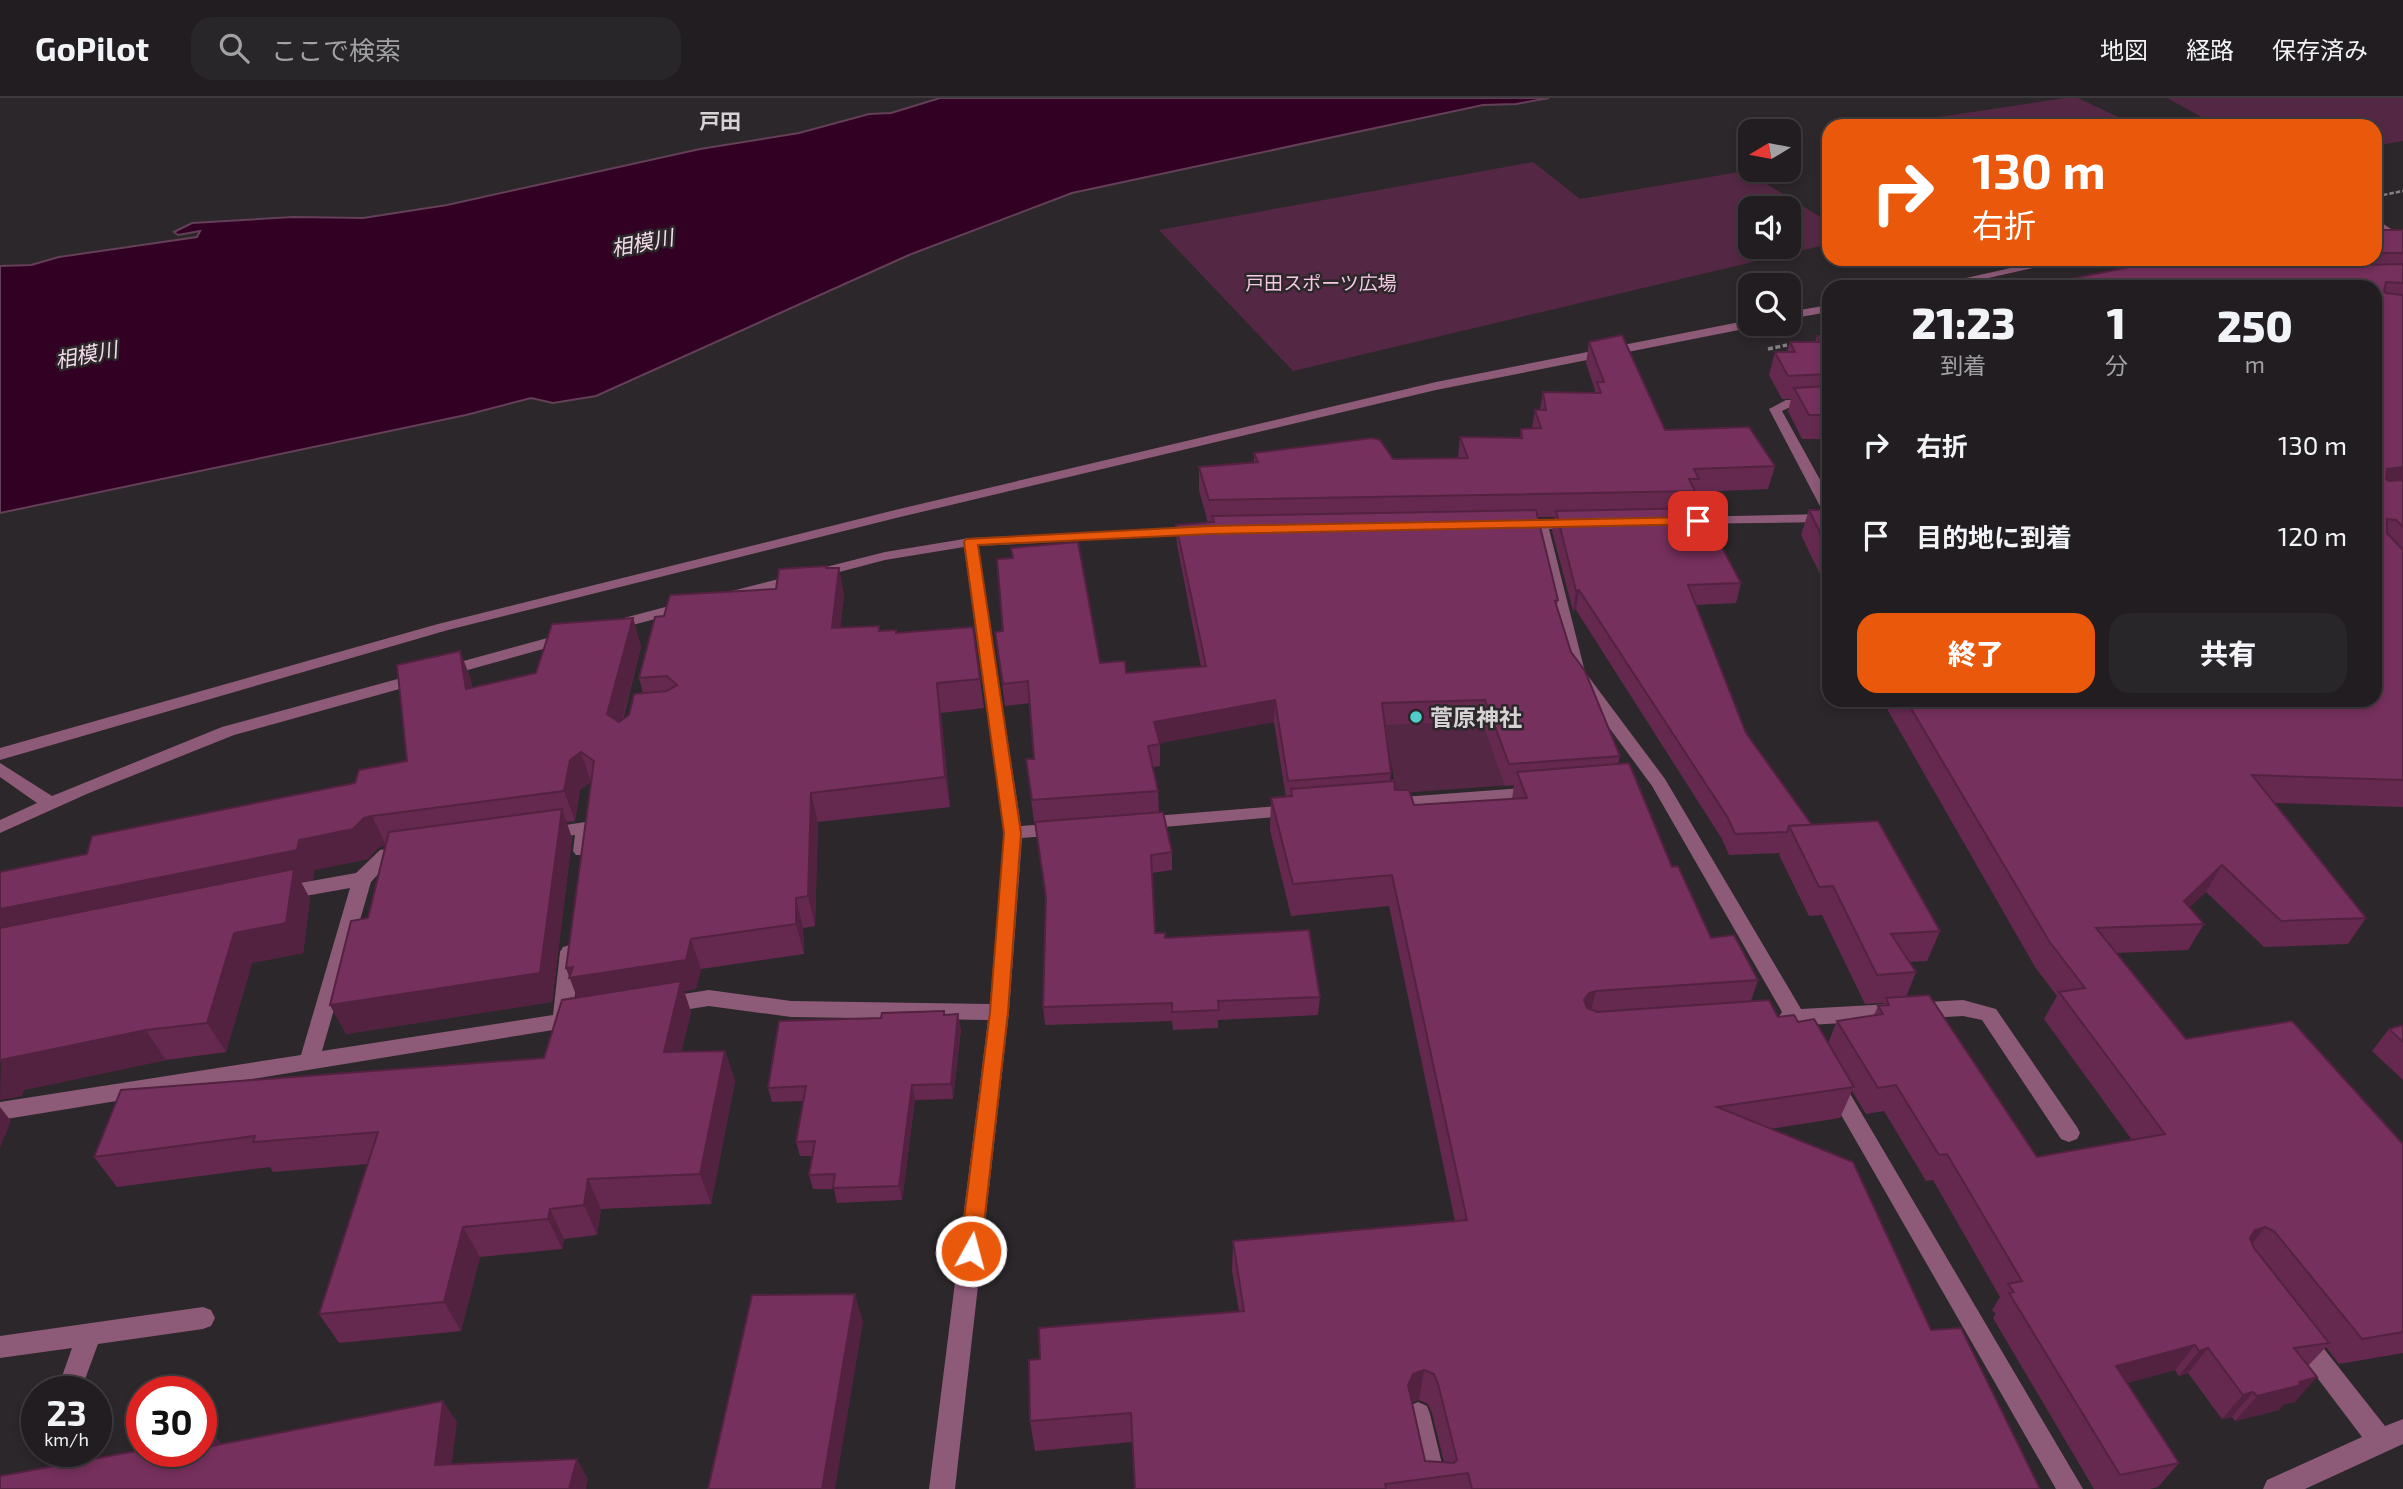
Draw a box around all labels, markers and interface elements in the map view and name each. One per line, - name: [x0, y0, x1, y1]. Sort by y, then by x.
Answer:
- search box: [191, 17, 681, 80]
- text: GoPilot: [35, 28, 149, 68]
- icon: search: [215, 29, 253, 67]
- text: ここで検索: [271, 34, 401, 65]
- text: 地図: [2100, 35, 2148, 64]
- text: 経路: [2186, 35, 2234, 64]
- text: 保存済み: [2272, 35, 2368, 64]
- district label: 戸田: [699, 108, 741, 133]
- north arrow: [1738, 119, 1801, 182]
- map controls: [1738, 119, 1801, 336]
- text: 130 m: [1972, 140, 2106, 199]
- icon: right: [1857, 147, 1948, 238]
- button: sound: [1738, 196, 1801, 259]
- text: 右折: [1972, 205, 2036, 243]
- water label: 相模川: [609, 223, 677, 260]
- park label: 戸田スポーツ広場: [1245, 271, 1397, 294]
- button: search: [1738, 273, 1801, 336]
- text: 21:23: [1911, 297, 2015, 347]
- text: 1: [2107, 297, 2126, 347]
- text: 250: [2217, 300, 2293, 350]
- water label: 相模川: [53, 335, 121, 372]
- text: m: [2245, 350, 2265, 378]
- text: 到着: [1940, 351, 1986, 379]
- text: 分: [2105, 351, 2128, 379]
- icon: right: [1857, 426, 1895, 464]
- text: 130 m: [2278, 429, 2347, 460]
- text: 右折: [1916, 430, 1968, 461]
- pin: [1668, 491, 1728, 551]
- icon: arrive: [1679, 502, 1717, 540]
- icon: arrive: [1857, 517, 1895, 555]
- text: 120 m: [2278, 520, 2347, 551]
- text: 目的地に到着: [1916, 521, 2072, 552]
- button: 終了: [1857, 613, 2095, 693]
- button: 共有: [2109, 613, 2347, 693]
- place label: 菅原神社: [1430, 703, 1522, 731]
- marker: 菅原神社: [1408, 709, 1424, 725]
- position arrow: [934, 1214, 1008, 1288]
- speed limit sign: 30: [126, 1376, 217, 1467]
- text: 23: [46, 1391, 87, 1433]
- text: km/h: [44, 1428, 89, 1450]

